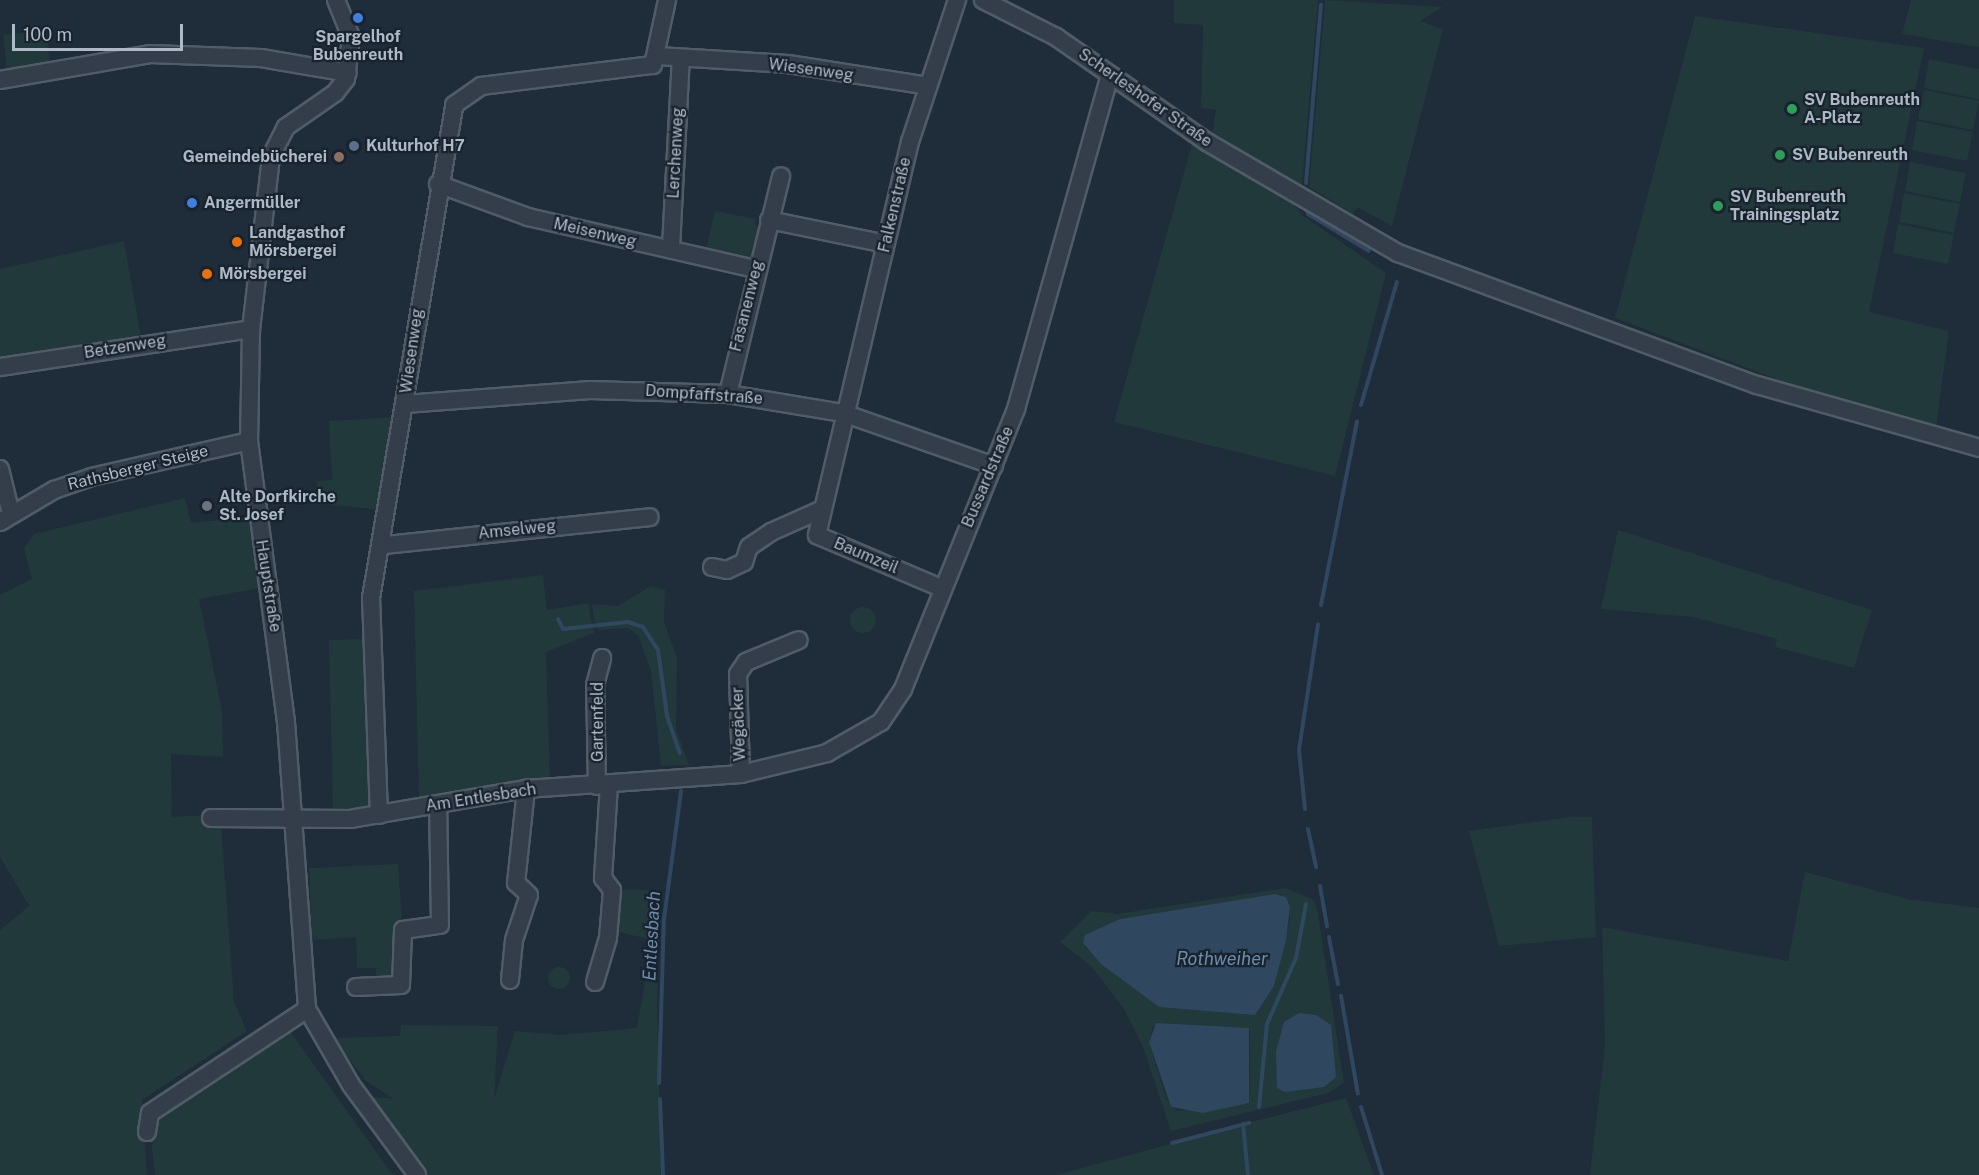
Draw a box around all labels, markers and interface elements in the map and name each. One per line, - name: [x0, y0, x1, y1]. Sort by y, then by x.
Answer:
- marker: Spargelhof Bubenreuth: [351, 11, 365, 25]
- scale bar: [15, 12, 186, 50]
- text: 100 m: [23, 24, 72, 45]
- place label: Spargelhof Bubenreuth: [313, 27, 403, 65]
- street label: Scherleshofer Straße: [1074, 45, 1216, 151]
- street label: Wiesenweg: [767, 55, 855, 85]
- place label: SV Bubenreuth A-Platz: [1804, 90, 1920, 128]
- marker: SV Bubenreuth A-Platz: [1785, 102, 1799, 116]
- street label: Lerchenweg: [664, 107, 688, 199]
- place label: Kulturhof H7: [366, 136, 465, 156]
- marker: Kulturhof H7: [347, 139, 361, 153]
- place label: SV Bubenreuth: [1792, 145, 1908, 165]
- place label: Gemeindebücherei: [183, 147, 327, 167]
- marker: SV Bubenreuth: [1773, 148, 1787, 162]
- marker: Gemeindebücherei: [332, 150, 346, 164]
- street label: Falkenstraße: [875, 155, 915, 255]
- place label: SV Bubenreuth Trainingsplatz: [1730, 187, 1846, 225]
- place label: Angermüller: [204, 193, 300, 213]
- marker: Angermüller: [185, 196, 199, 210]
- marker: SV Bubenreuth Trainingsplatz: [1711, 199, 1725, 213]
- street label: Meisenweg: [552, 214, 638, 252]
- place label: Landgasthof Mörsbergei: [249, 223, 345, 261]
- marker: Landgasthof Mörsbergei: [230, 235, 244, 249]
- street label: Fasanenweg: [726, 258, 768, 354]
- place label: Mörsbergei: [219, 264, 306, 284]
- marker: Mörsbergei: [200, 267, 214, 281]
- street label: Wiesenweg: [397, 307, 427, 395]
- street label: Betzenweg: [83, 331, 167, 363]
- street label: Dompfaffstraße: [645, 381, 763, 409]
- street label: Bussardstraße: [958, 423, 1018, 531]
- street label: Rathsberger Steige: [66, 441, 210, 495]
- place label: Alte Dorfkirche St. Josef: [219, 487, 336, 525]
- marker: Alte Dorfkirche St. Josef: [200, 499, 214, 513]
- street label: Amselweg: [477, 516, 557, 544]
- street label: Baumzeil: [831, 534, 901, 578]
- street label: Hauptstraße: [251, 538, 285, 634]
- street label: Gartenfeld: [588, 682, 608, 762]
- street label: Wegäcker: [728, 686, 750, 762]
- street label: Am Entlesbach: [424, 780, 538, 816]
- water label: Entlesbach: [639, 891, 665, 981]
- water label: Rothweiher: [1176, 948, 1268, 970]

